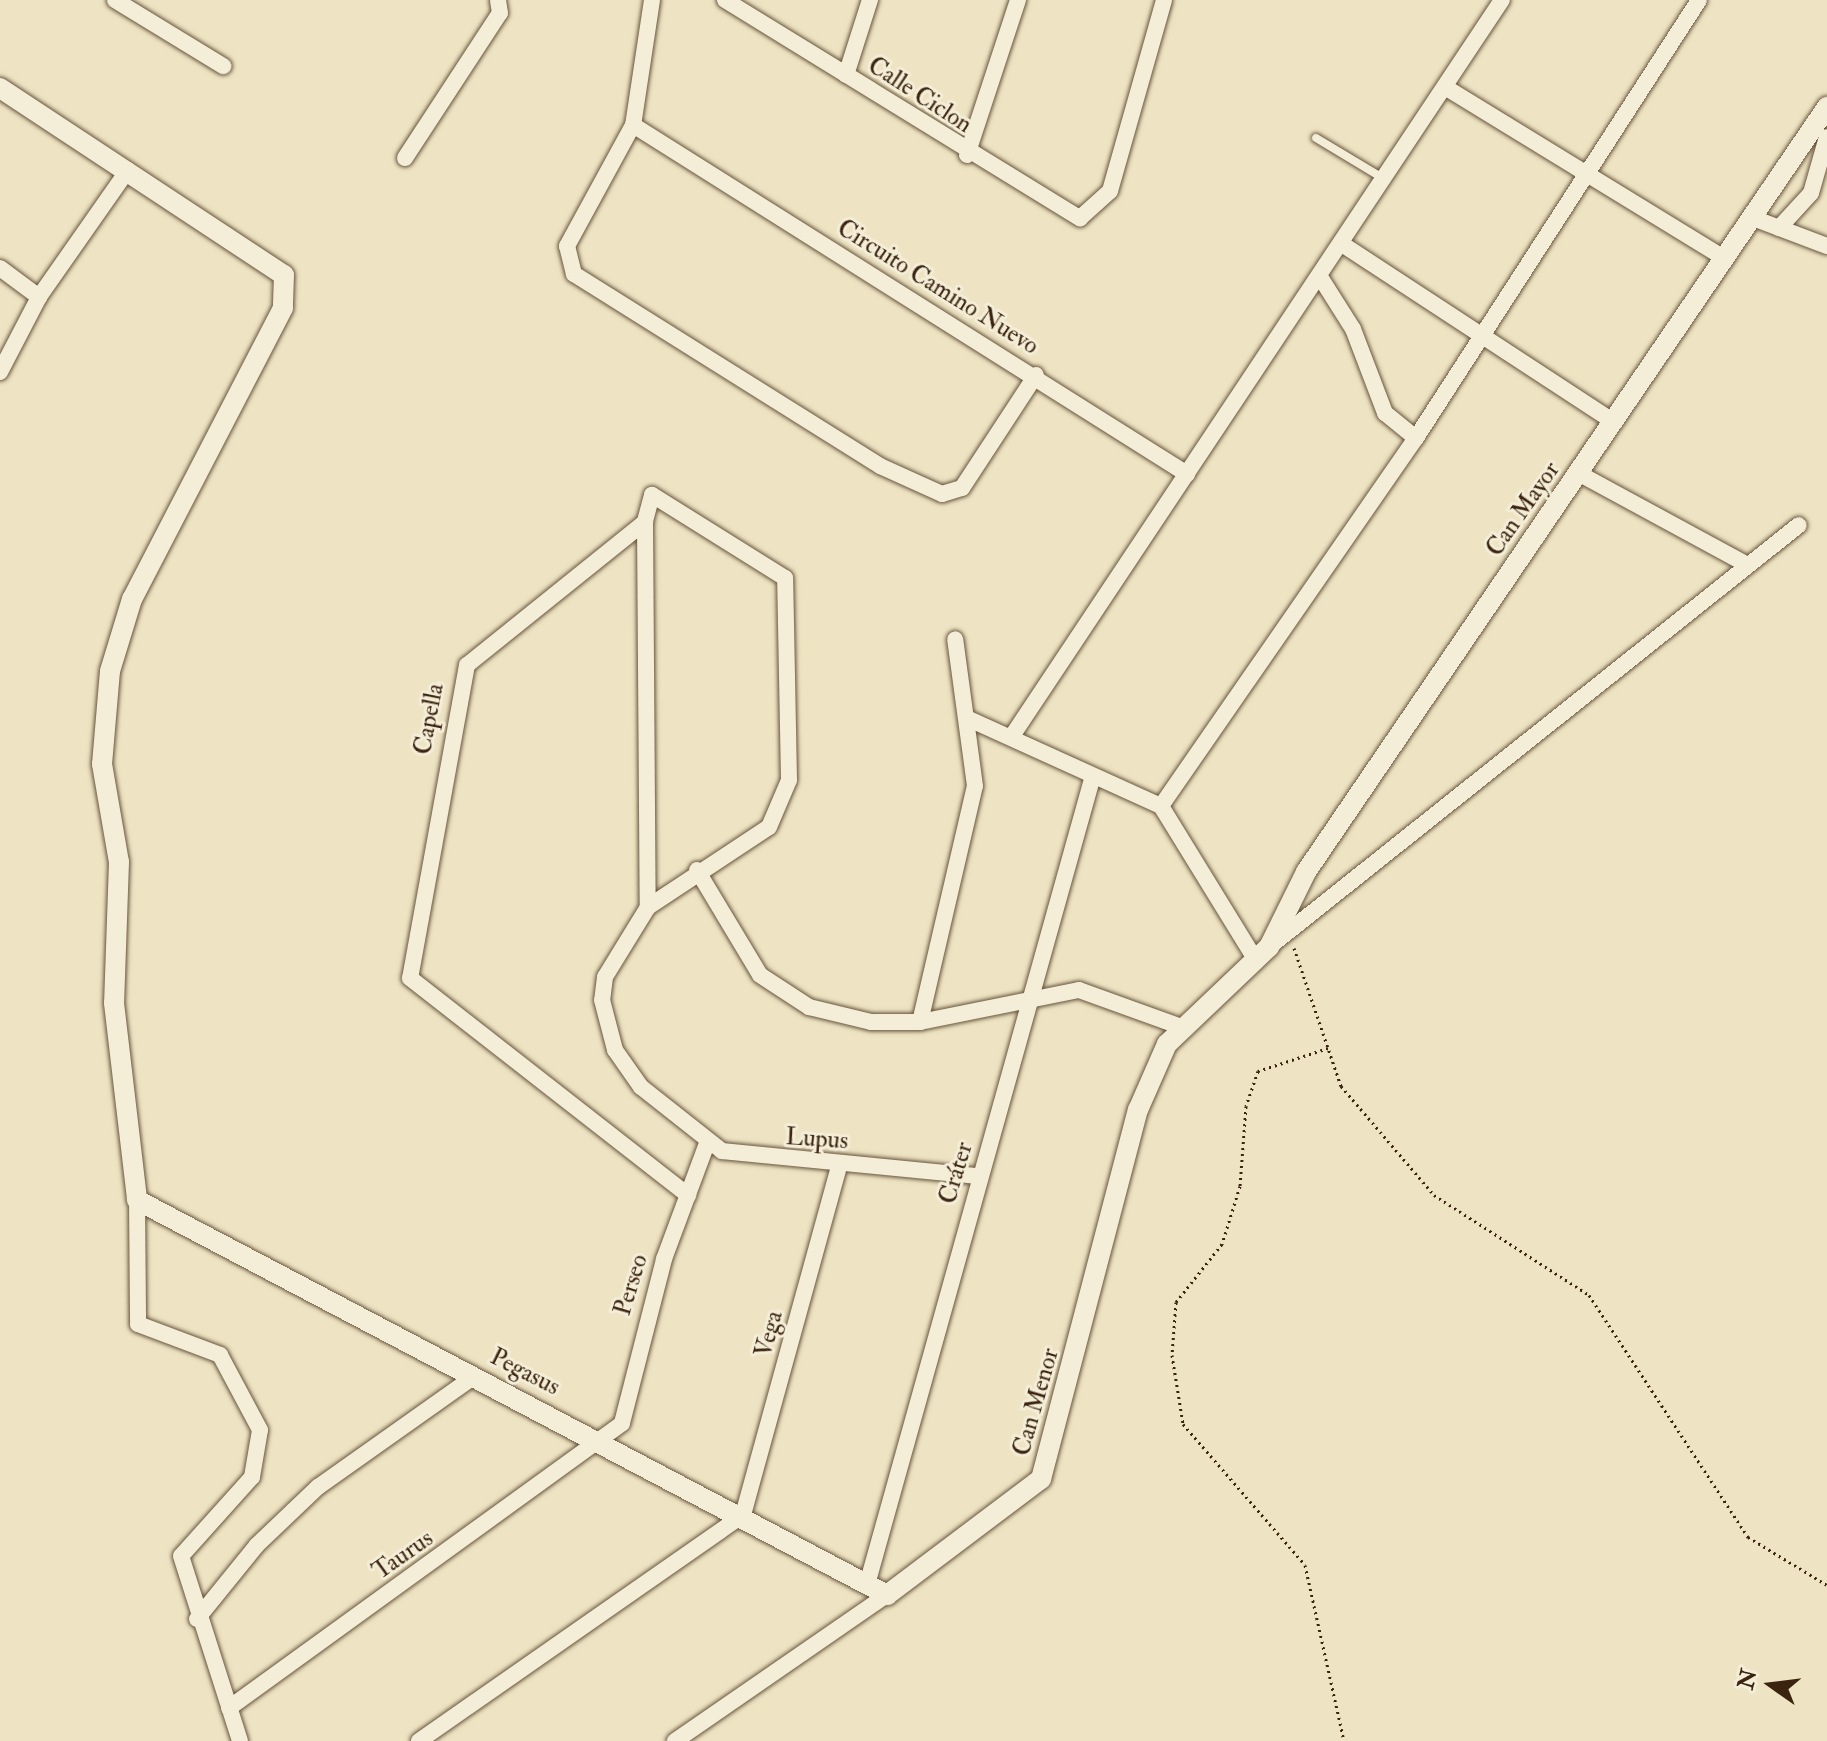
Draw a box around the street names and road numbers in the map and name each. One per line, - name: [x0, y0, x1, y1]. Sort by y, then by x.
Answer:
- street label: Calle Ciclon: [863, 51, 977, 139]
- street label: Circuito Camino Nuevo: [832, 213, 1044, 361]
- street label: Can Mayor: [1480, 456, 1566, 562]
- street label: Capella: [408, 681, 450, 757]
- street label: Lupus: [785, 1122, 849, 1156]
- street label: Cráter: [933, 1139, 979, 1207]
- street label: Perseo: [608, 1251, 654, 1319]
- street label: Vega: [749, 1308, 789, 1360]
- street label: Pegasus: [485, 1342, 565, 1402]
- street label: Can Menor: [1007, 1345, 1065, 1459]
- street label: Taurus: [367, 1524, 439, 1586]

